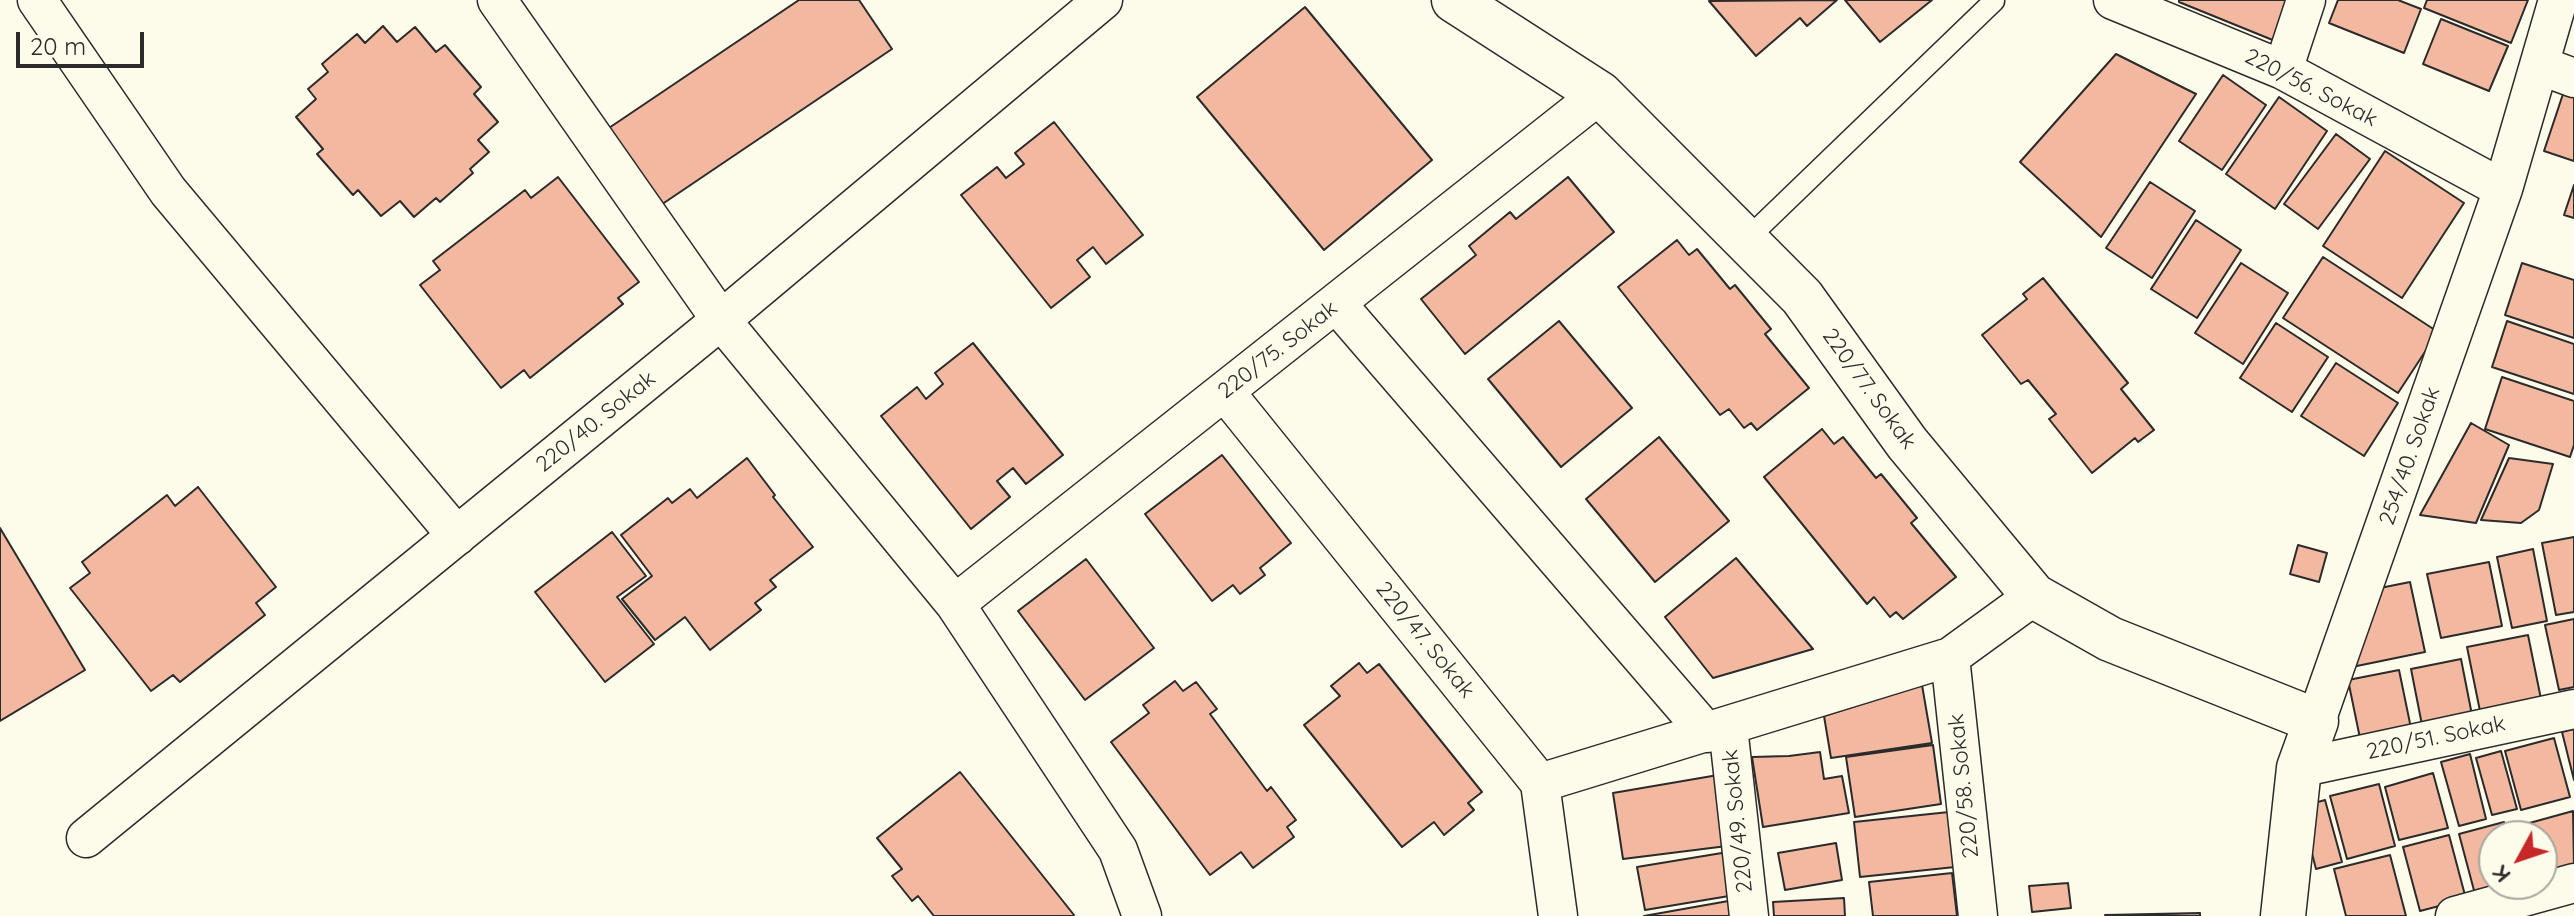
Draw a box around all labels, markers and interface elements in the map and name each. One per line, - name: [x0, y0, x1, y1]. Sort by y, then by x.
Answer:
- scale bar: [20, 16, 148, 66]
- text: 20 m: [30, 31, 86, 61]
- street label: 220/56. Sokak: [2240, 43, 2382, 133]
- street label: 220/75. Sokak: [1213, 295, 1343, 405]
- street label: 220/77. Sokak: [1816, 324, 1922, 454]
- street label: 220/40. Sokak: [531, 366, 661, 478]
- street label: 254/40. Sokak: [2374, 383, 2446, 529]
- street label: 220/47. Sokak: [1370, 576, 1480, 704]
- street label: 220/51. Sokak: [2364, 710, 2508, 766]
- street label: 220/58. Sokak: [1943, 712, 1985, 860]
- street label: 220/49. Sokak: [1717, 748, 1759, 894]
- north arrow: [2478, 820, 2558, 900]
- text: K: [2486, 860, 2517, 889]

